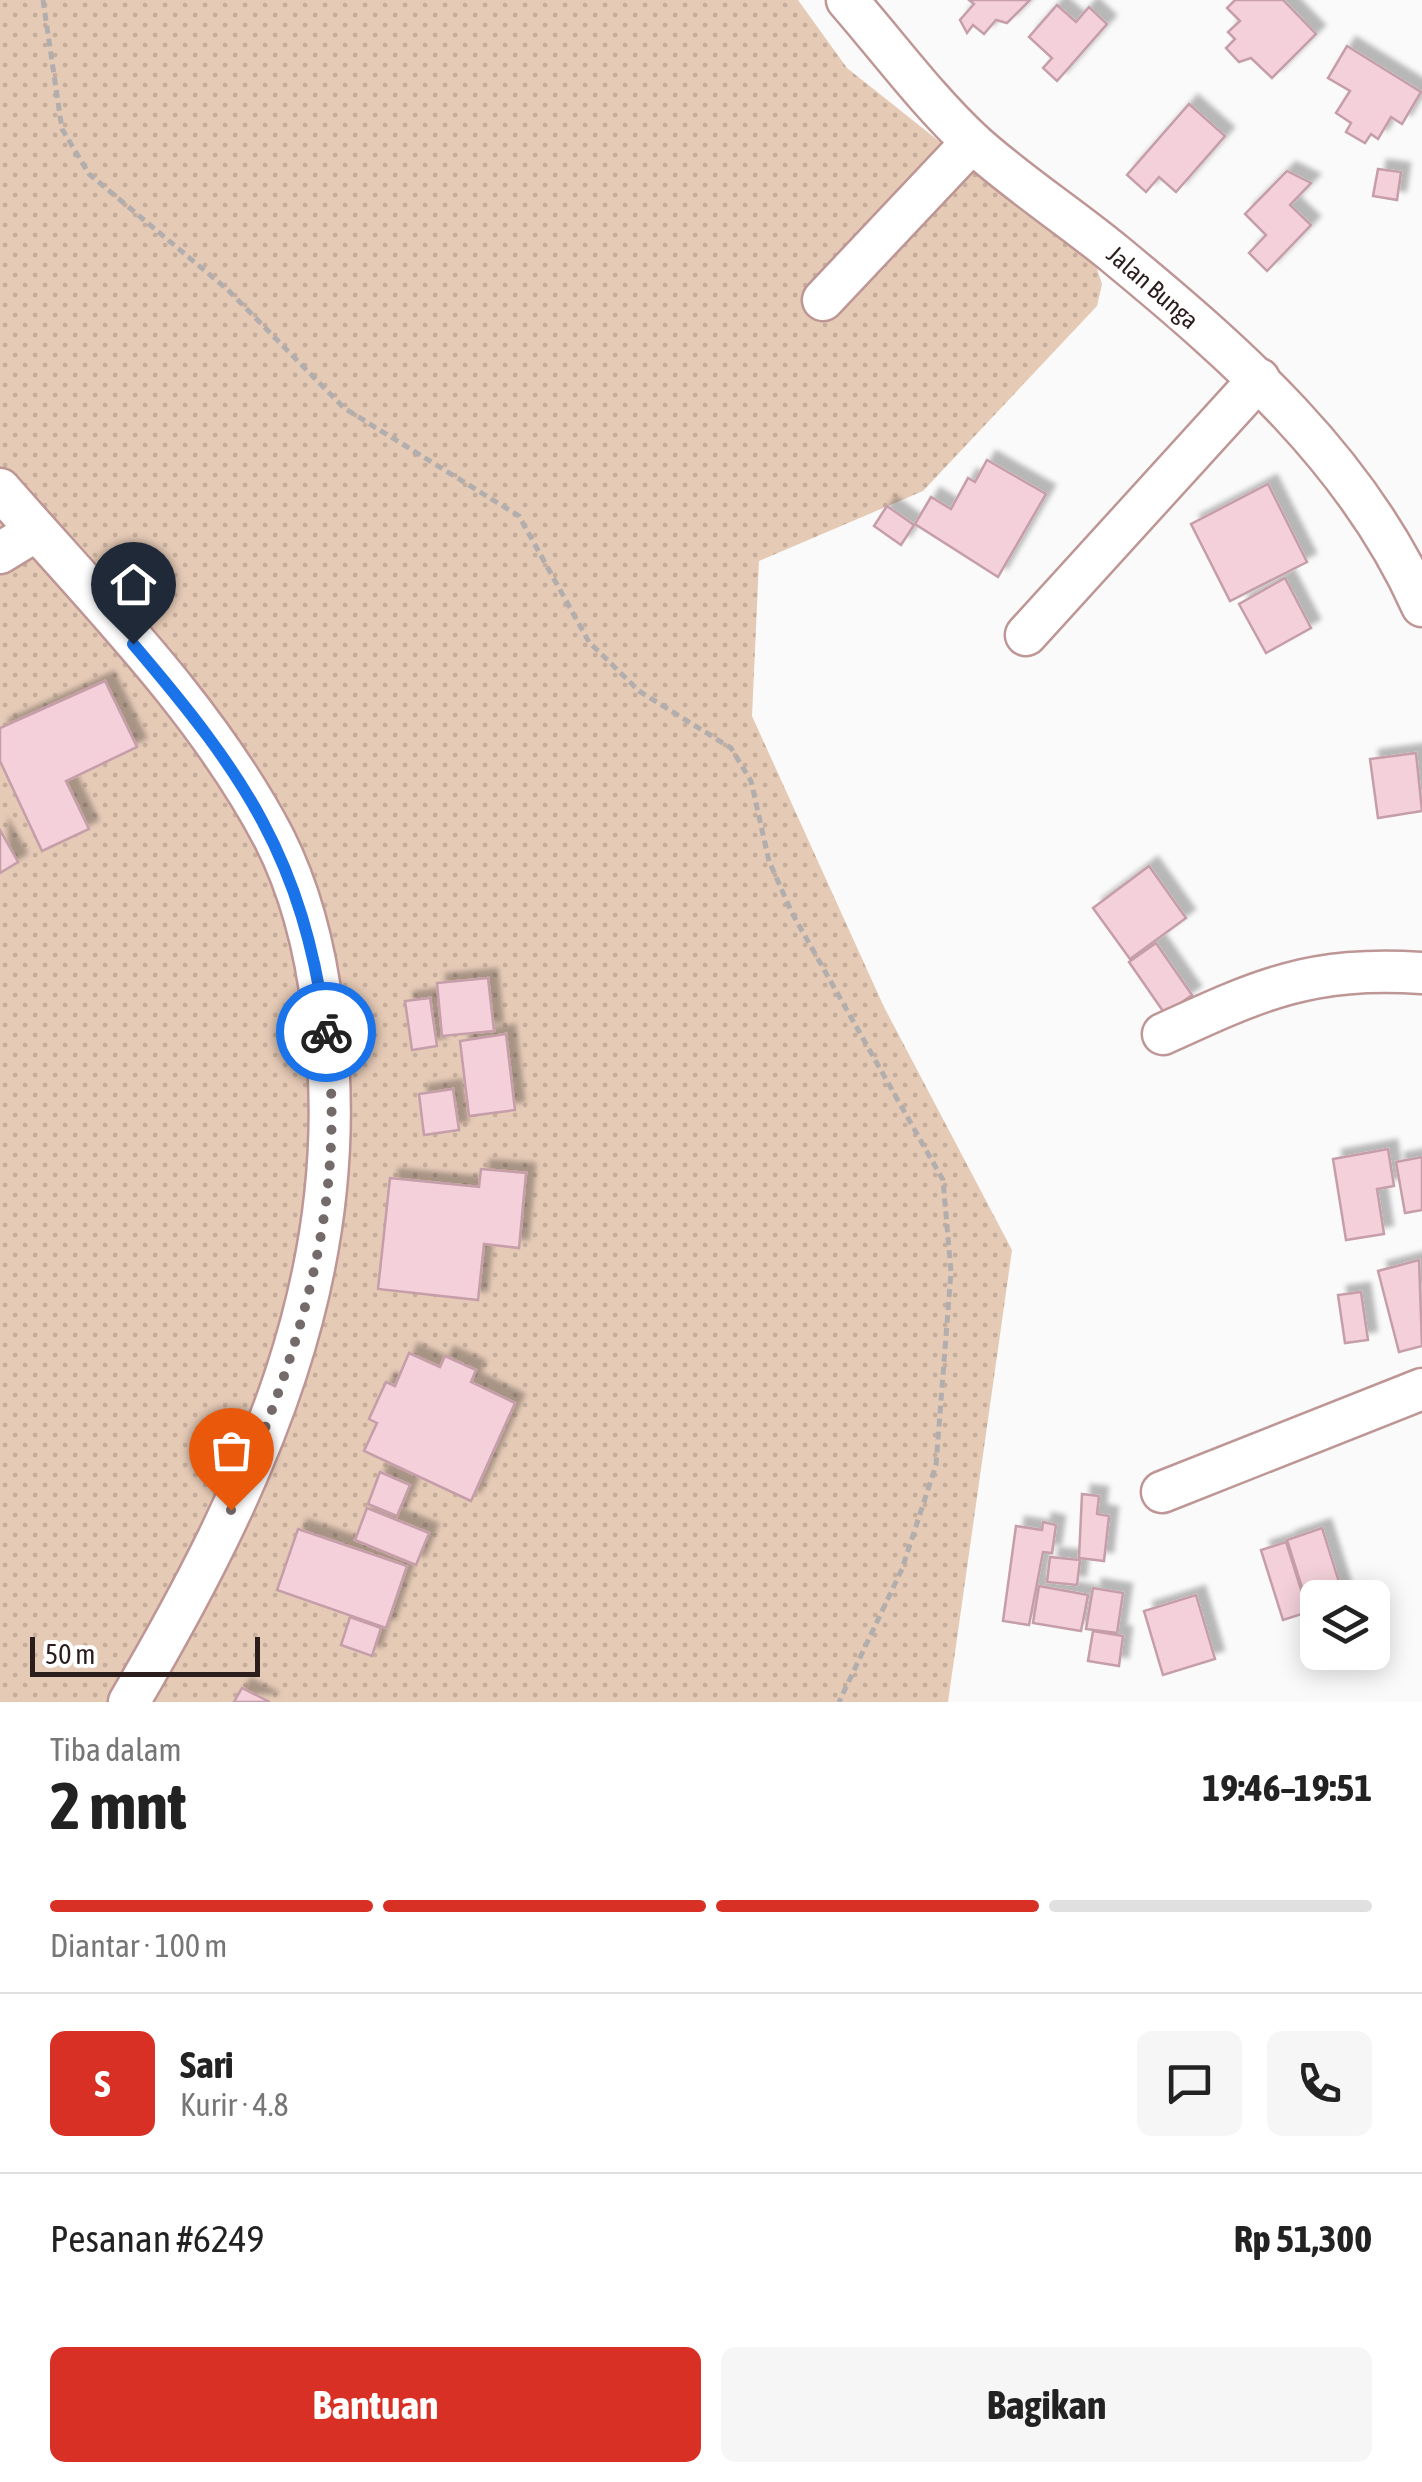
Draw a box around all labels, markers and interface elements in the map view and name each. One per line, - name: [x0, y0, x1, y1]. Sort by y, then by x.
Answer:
- street label: Jalan Bunga: [1102, 240, 1204, 334]
- pin: [91, 542, 176, 645]
- icon: home: [106, 557, 161, 612]
- courier: [276, 982, 376, 1082]
- icon: bike: [299, 1005, 354, 1060]
- pin: [189, 1408, 274, 1511]
- icon: bag: [204, 1423, 259, 1478]
- map controls: [1300, 1580, 1390, 1670]
- button: layers: [1300, 1580, 1390, 1670]
- scale bar: [30, 1632, 260, 1676]
- text: 50 m: [45, 1638, 95, 1670]
- text: Tiba dalam: [50, 1731, 182, 1768]
- text: 19:46–19:51: [1202, 1766, 1372, 1809]
- text: 2 mnt: [50, 1768, 187, 1843]
- text: Diantar · 100 m: [50, 1927, 227, 1964]
- button: chat: [1137, 2031, 1242, 2136]
- button: phone: [1267, 2031, 1372, 2136]
- text: Sari: [180, 2043, 234, 2086]
- text: S: [95, 2062, 110, 2105]
- text: Kurir · 4.8: [180, 2086, 288, 2123]
- text: Pesanan #6249: [50, 2217, 264, 2260]
- text: Rp 51,300: [1234, 2217, 1372, 2260]
- button: Bantuan: [50, 2347, 701, 2462]
- button: Bagikan: [721, 2347, 1372, 2462]

